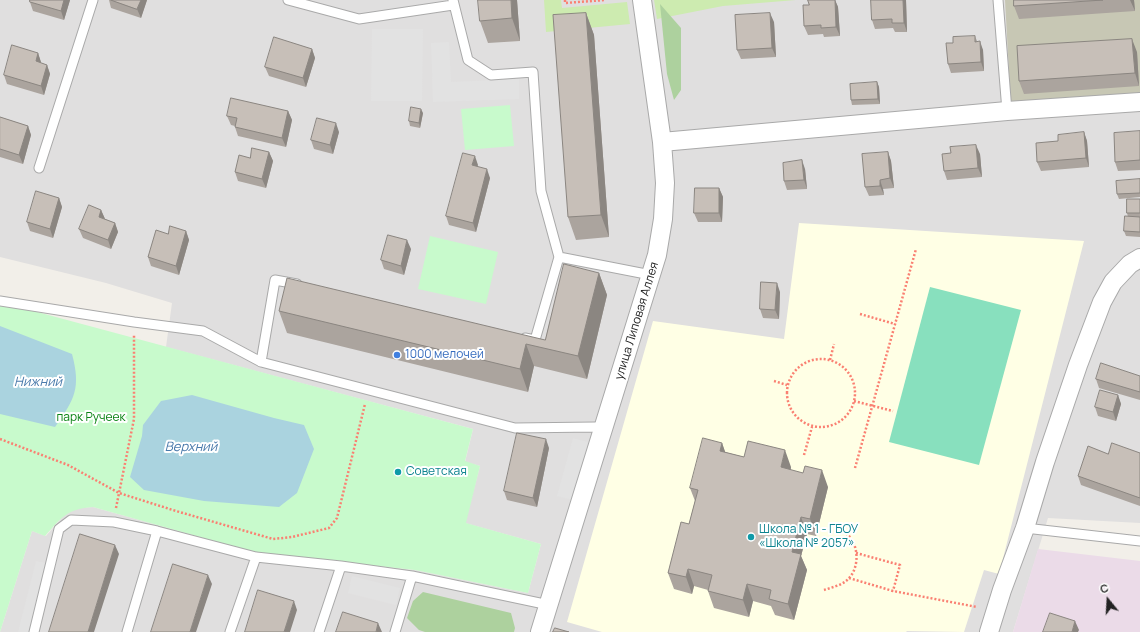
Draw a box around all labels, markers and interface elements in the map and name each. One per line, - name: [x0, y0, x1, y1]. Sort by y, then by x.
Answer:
- street label: улица Липовая Аллея: [612, 260, 662, 382]
- place label: 1000 мелочей: [405, 348, 484, 362]
- marker: 1000 мелочей: [392, 350, 402, 360]
- water label: Нижний: [14, 374, 62, 390]
- park label: парк Ручеек: [56, 411, 126, 425]
- water label: Верхний: [165, 439, 217, 455]
- place label: Советская: [406, 465, 467, 479]
- marker: Советская: [393, 467, 403, 477]
- place label: Школа № 1 - ГБОУ «Школа № 2057»: [759, 523, 858, 551]
- marker: Школа № 1 - ГБОУ «Школа № 2057»: [746, 532, 756, 542]
- north arrow: [1088, 580, 1128, 620]
- text: С: [1098, 580, 1110, 597]

